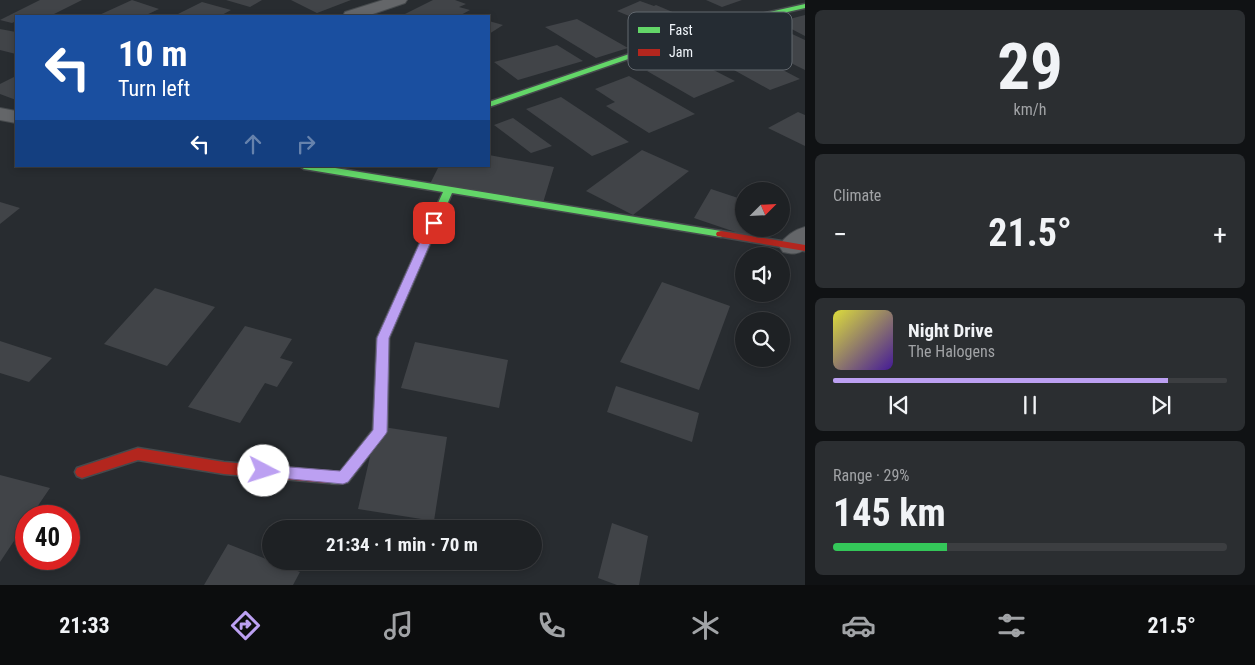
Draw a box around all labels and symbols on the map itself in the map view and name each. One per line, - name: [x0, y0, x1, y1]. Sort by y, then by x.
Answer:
- legend: [628, 12, 792, 70]
- text: Fast: [669, 22, 693, 38]
- text: Jam: [669, 44, 693, 60]
- north arrow: [735, 182, 790, 238]
- pin: [413, 202, 455, 244]
- position arrow: [237, 444, 289, 496]
- speed limit sign: 40: [15, 505, 80, 570]

